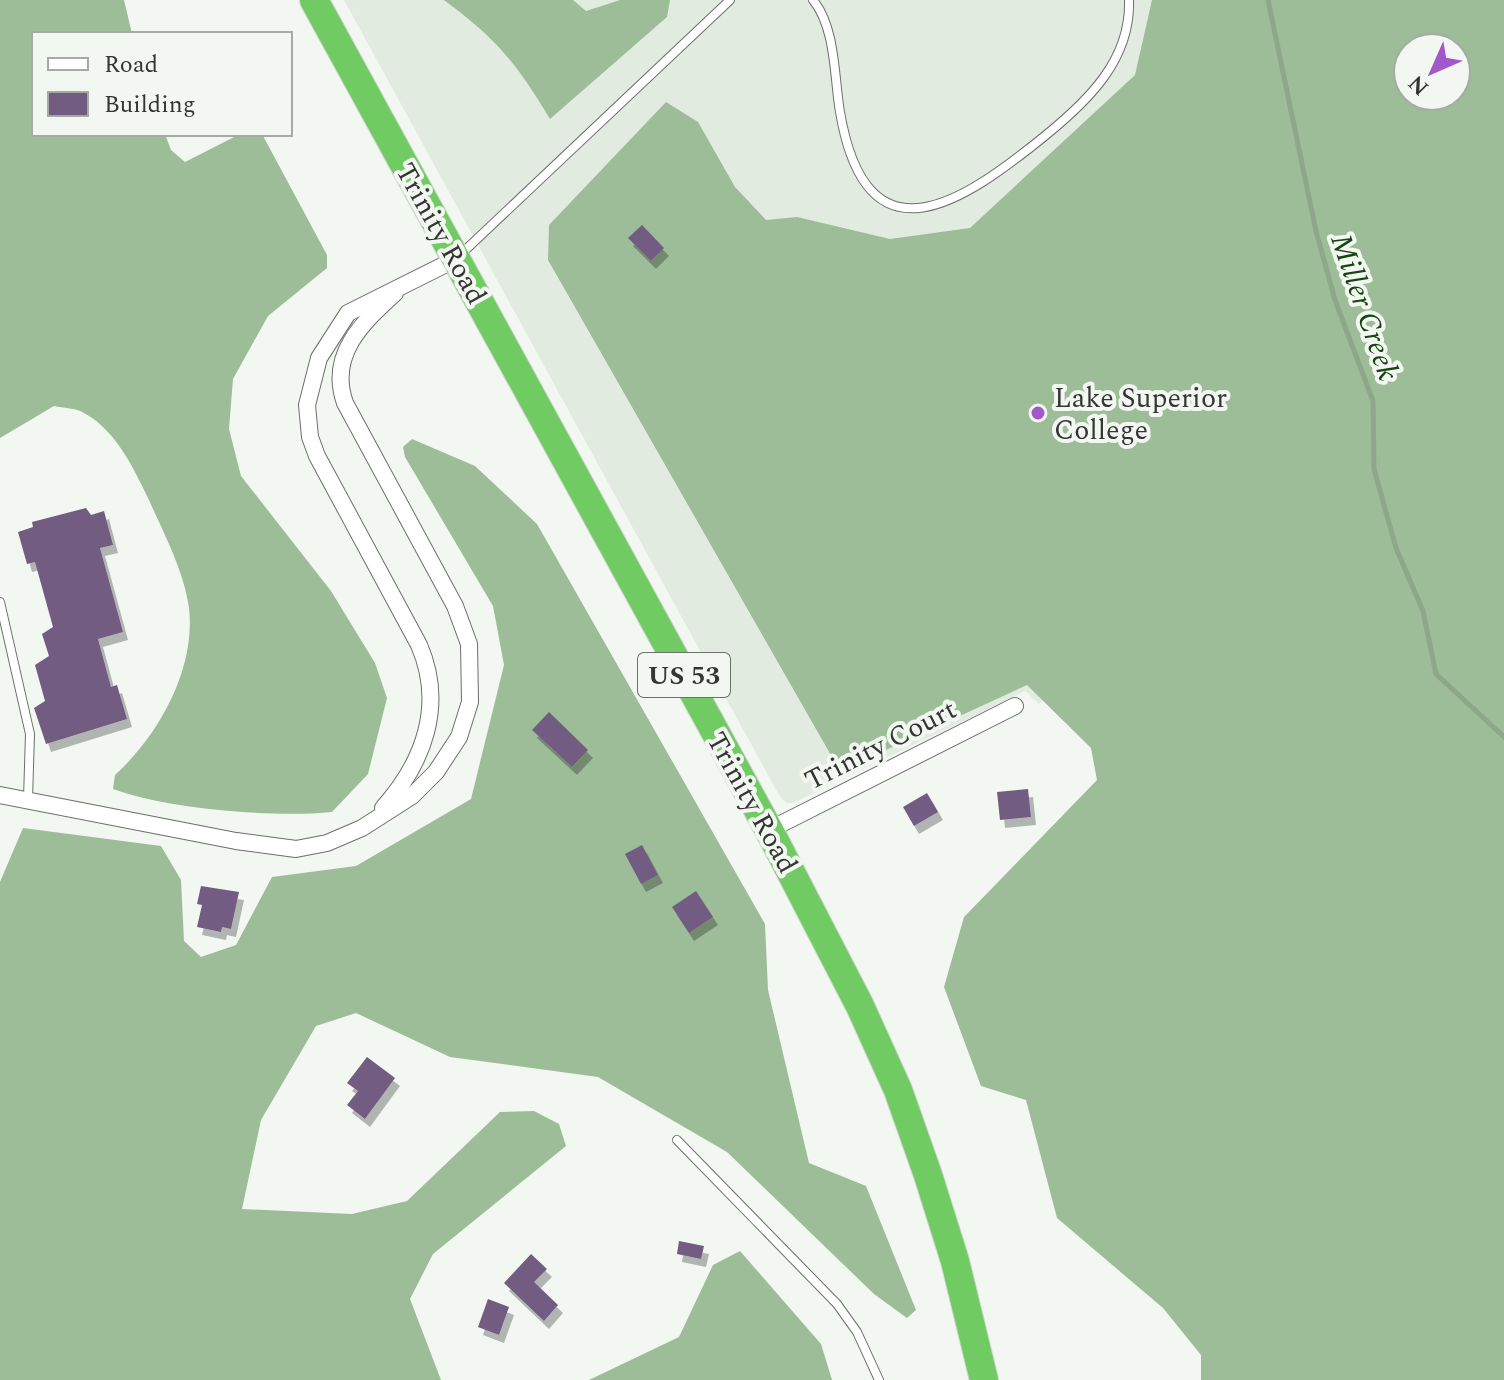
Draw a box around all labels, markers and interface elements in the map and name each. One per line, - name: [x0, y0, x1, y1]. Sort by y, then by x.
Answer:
- legend: [32, 32, 292, 136]
- north arrow: [1392, 32, 1472, 112]
- text: Road: [104, 47, 158, 83]
- text: N: [1401, 67, 1437, 103]
- text: Building: [104, 87, 196, 123]
- street label: Trinity Road: [384, 155, 497, 313]
- water label: Miller Creek: [1317, 228, 1411, 387]
- place label: Lake Superior College: [1054, 377, 1227, 452]
- marker: Lake Superior College: [1029, 404, 1047, 422]
- road number: US 53: [638, 653, 730, 697]
- street label: Trinity Court: [797, 689, 964, 802]
- street label: Trinity Road: [695, 724, 808, 882]

